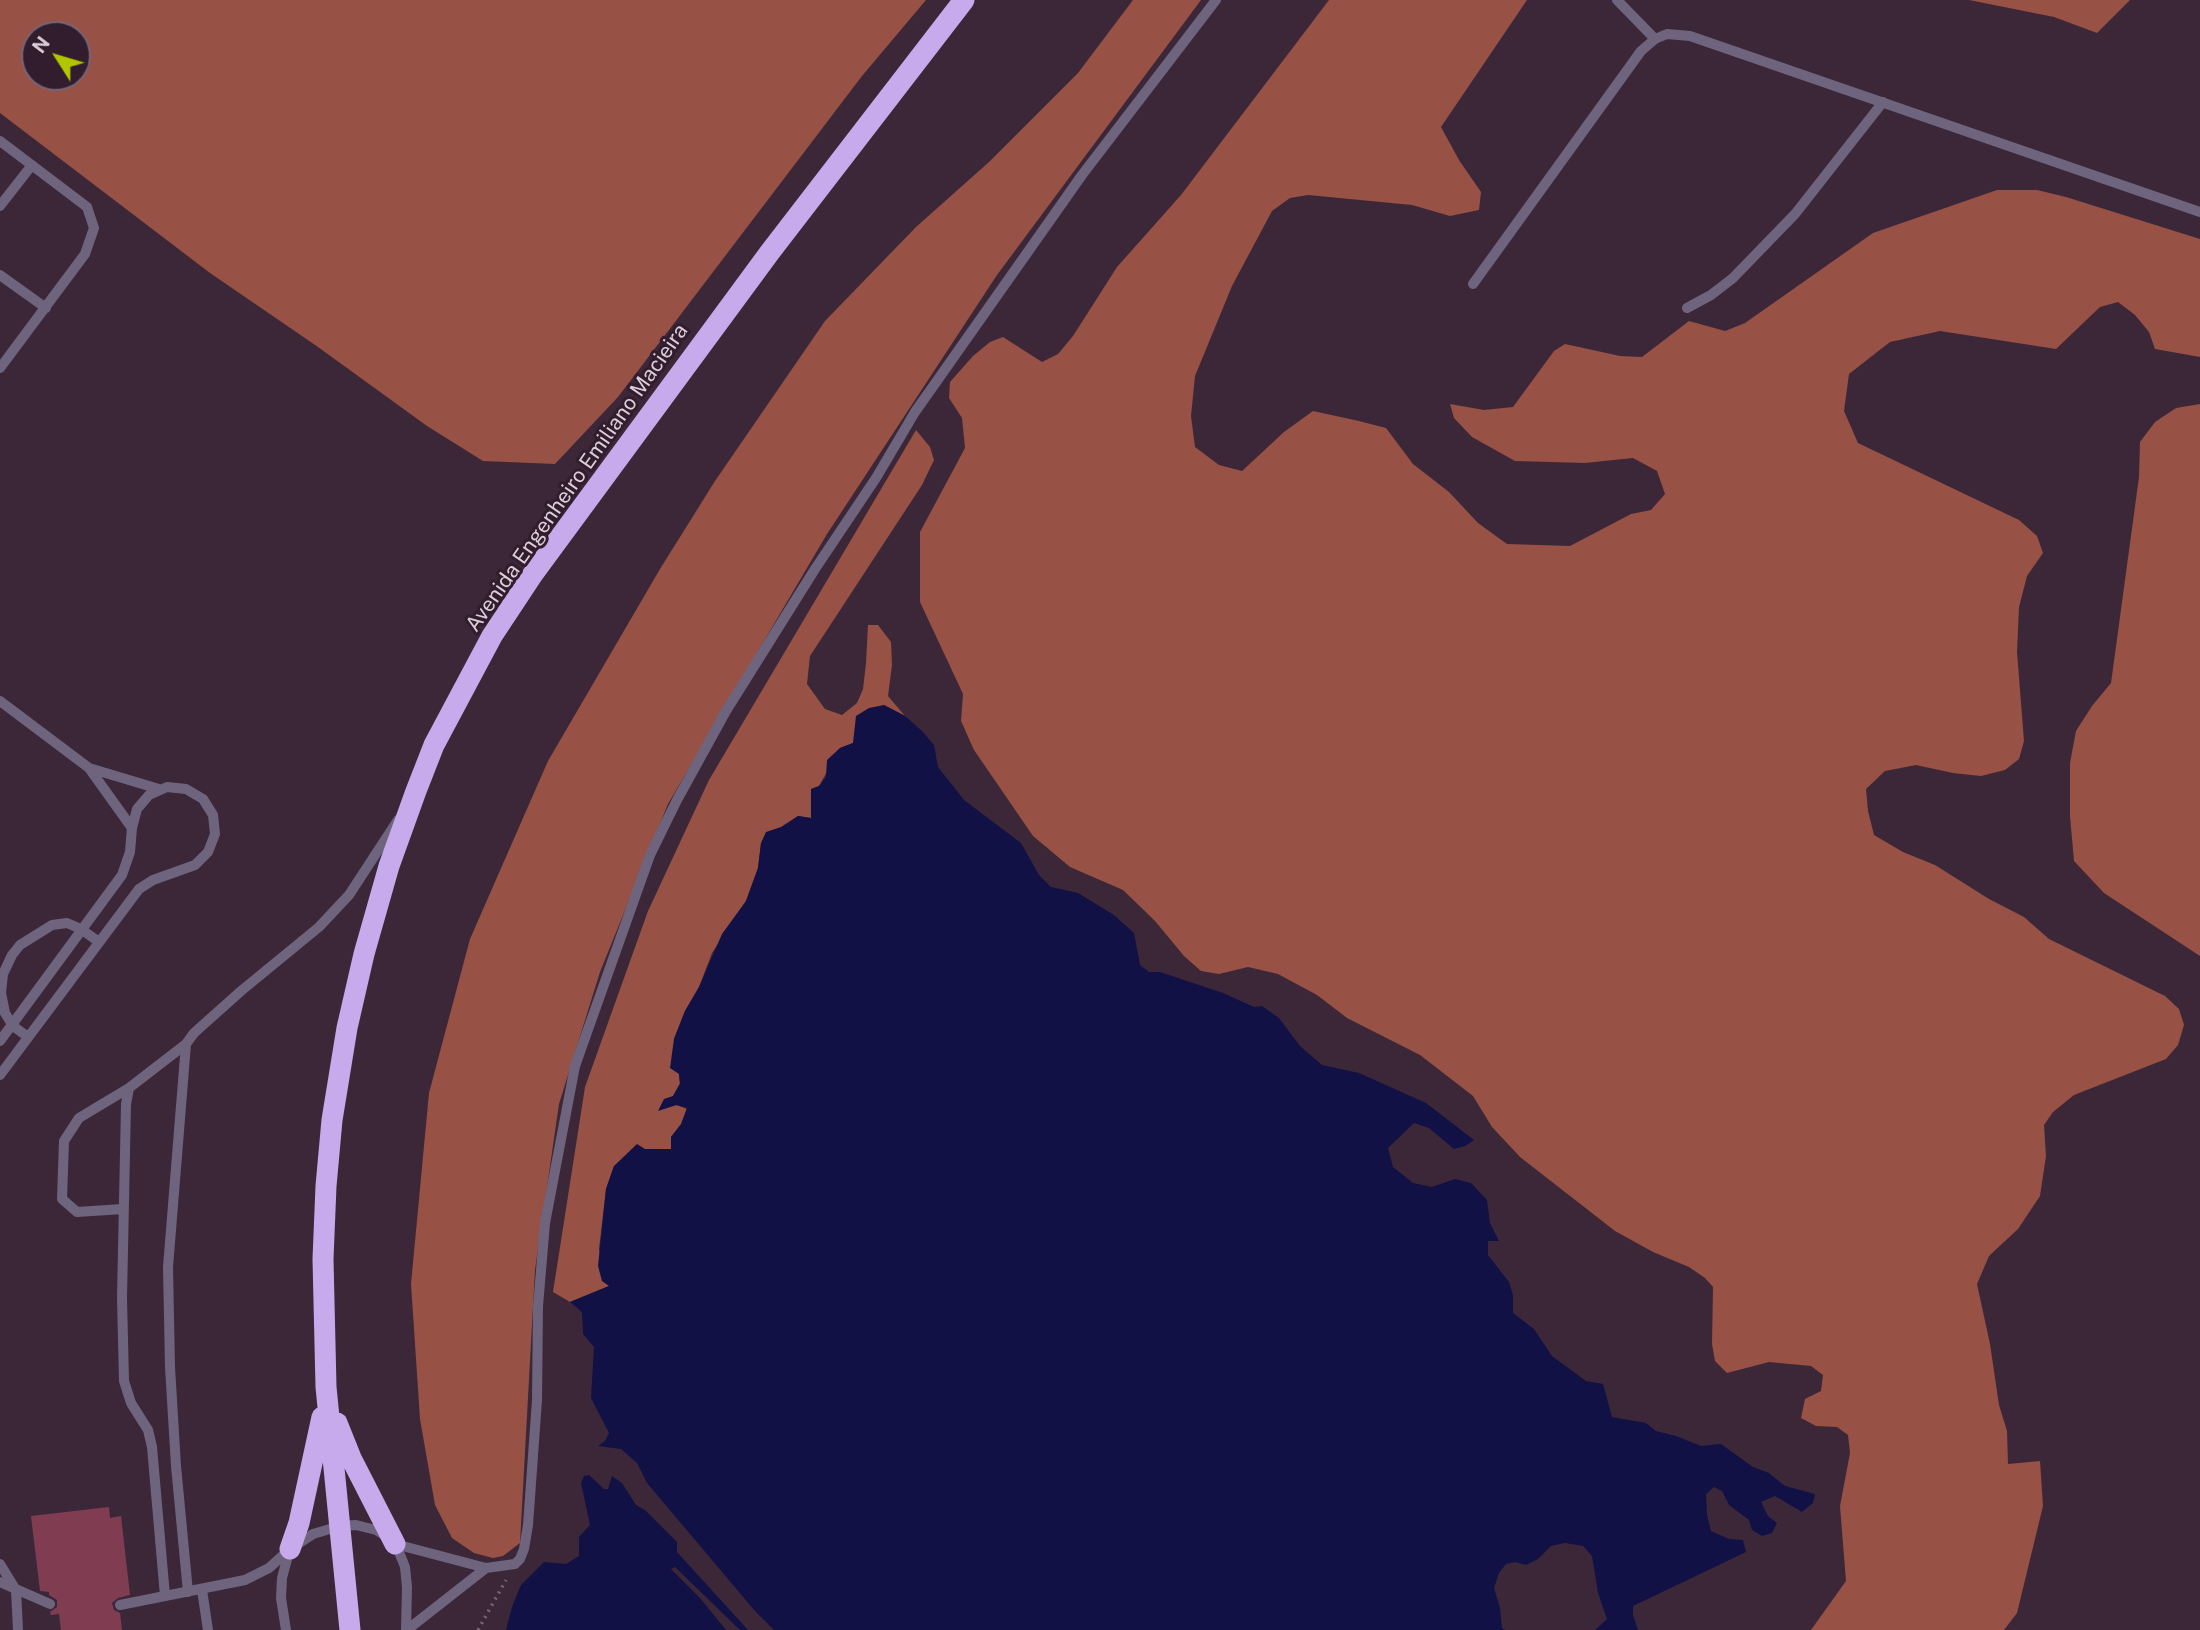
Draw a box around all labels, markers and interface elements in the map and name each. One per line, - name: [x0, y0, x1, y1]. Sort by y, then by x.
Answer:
- north arrow: [21, 21, 91, 91]
- text: N: [28, 32, 54, 57]
- street label: Avenida Engenheiro Emiliano Macieira: [461, 319, 693, 637]

